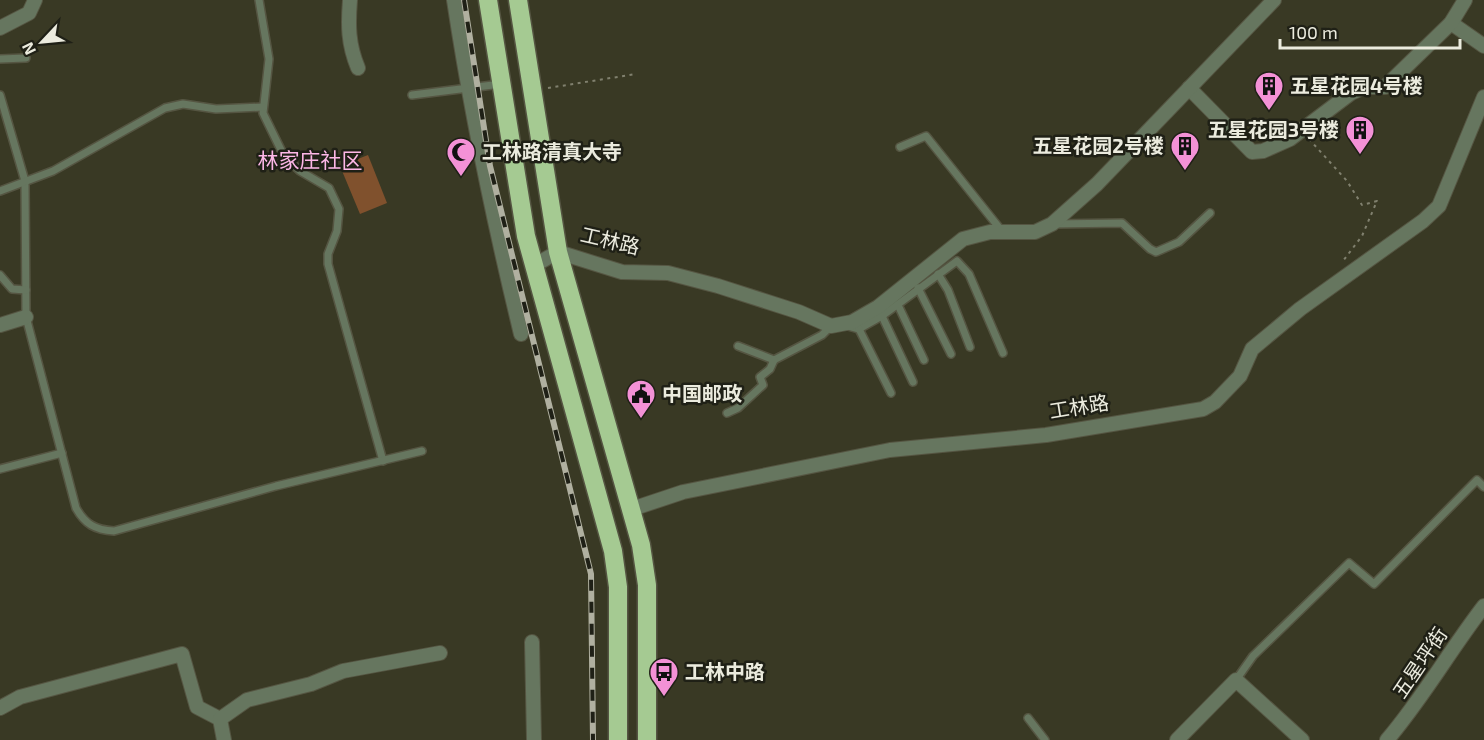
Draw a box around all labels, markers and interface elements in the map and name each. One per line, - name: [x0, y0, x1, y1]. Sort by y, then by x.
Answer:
- north arrow: [12, 12, 72, 72]
- scale bar: [1280, 12, 1460, 50]
- text: 100 m: [1289, 21, 1338, 43]
- text: N: [17, 39, 39, 58]
- building icon: 五星花园4号楼: [1253, 70, 1285, 112]
- place label: 五星花园4号楼: [1290, 73, 1423, 97]
- building icon: 五星花园3号楼: [1344, 114, 1376, 156]
- place label: 五星花园3号楼: [1208, 117, 1339, 141]
- building icon: 五星花园2号楼: [1169, 130, 1201, 172]
- place label: 五星花园2号楼: [1032, 133, 1164, 157]
- mosque icon: 工林路清真大寺: [445, 136, 477, 178]
- place label: 工林路清真大寺: [482, 139, 622, 163]
- district label: 林家庄社区: [258, 147, 363, 172]
- street label: 工林路: [578, 222, 642, 258]
- public building icon: 中国邮政: [625, 378, 657, 420]
- place label: 中国邮政: [662, 381, 742, 405]
- street label: 工林路: [1047, 389, 1110, 423]
- street label: 五星坪街: [1387, 623, 1451, 702]
- bus stop icon: 工林中路: [648, 656, 680, 698]
- place label: 工林中路: [685, 659, 765, 683]

